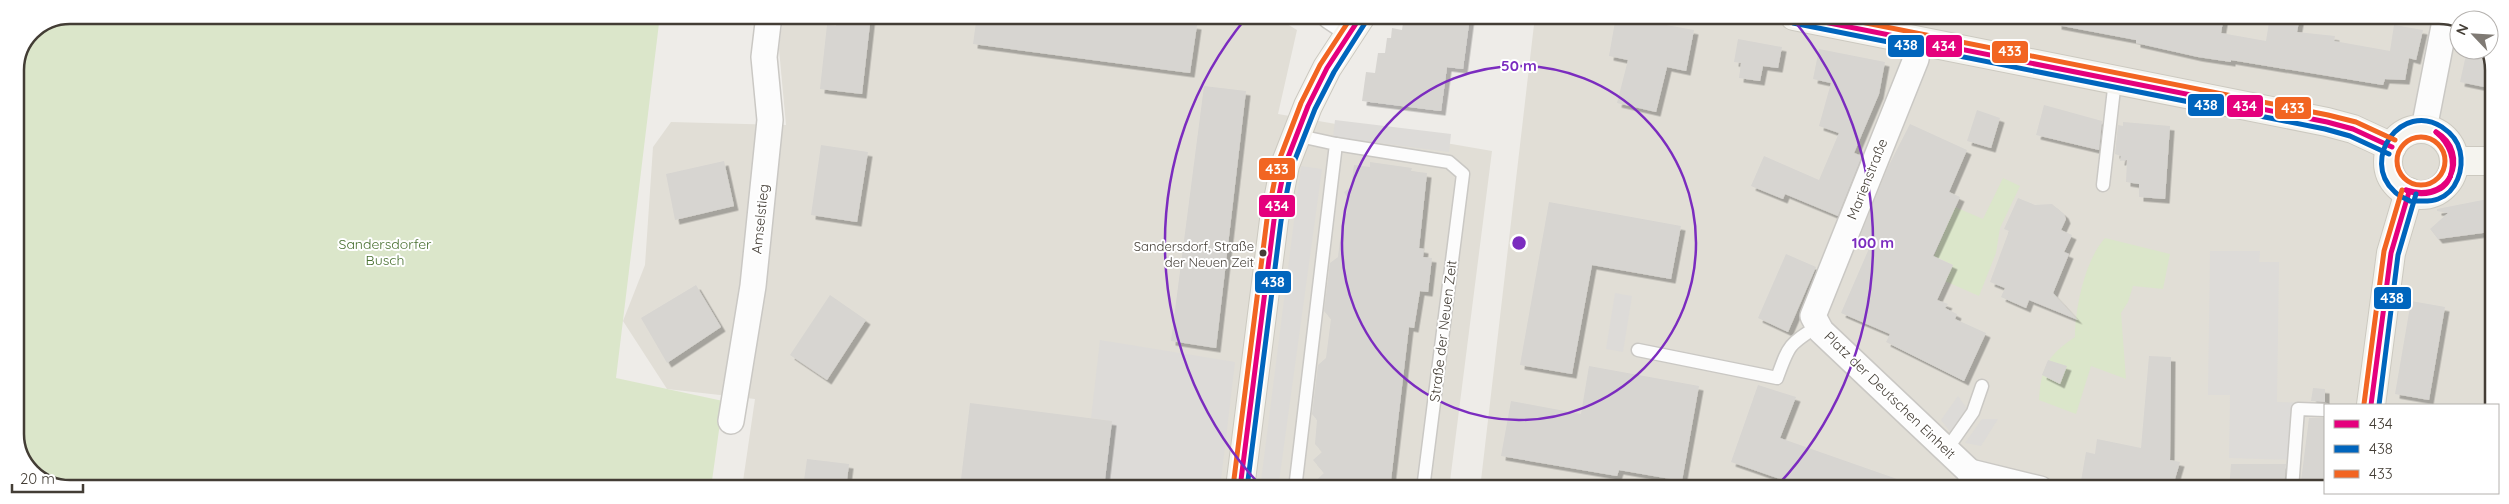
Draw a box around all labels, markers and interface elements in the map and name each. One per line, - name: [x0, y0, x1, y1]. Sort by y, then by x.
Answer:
- north arrow: [2449, 10, 2499, 60]
- text: N: [2452, 21, 2473, 38]
- line badge: 438: [1887, 34, 1925, 58]
- line badge: 434: [1925, 34, 1963, 58]
- text: 438: [1894, 36, 1918, 54]
- text: 434: [1932, 37, 1956, 55]
- line badge: 433: [1991, 40, 2029, 64]
- text: 433: [1998, 42, 2022, 60]
- text: 50 m: [1501, 56, 1537, 75]
- line badge: 438: [2187, 93, 2225, 117]
- line badge: 434: [2226, 94, 2264, 118]
- text: 438: [2194, 96, 2218, 114]
- line badge: 433: [2274, 96, 2312, 120]
- text: 434: [2233, 97, 2257, 115]
- text: 433: [2281, 99, 2305, 117]
- street label: Marienstraße: [1843, 136, 1891, 222]
- line badge: 433: [1258, 157, 1296, 181]
- text: 433: [1265, 160, 1289, 178]
- street label: Amselstieg: [747, 183, 773, 255]
- line badge: 434: [1258, 194, 1296, 218]
- text: 434: [1265, 197, 1289, 215]
- text: 100 m: [1852, 233, 1894, 252]
- centre of rings: [1510, 234, 1528, 252]
- park label: Sandersdorfer Busch: [339, 235, 432, 269]
- place label: Sandersdorf, Straße der Neuen Zeit: [1134, 238, 1254, 270]
- marker: Sandersdorf, Straße der Neuen Zeit: [1258, 248, 1268, 258]
- street label: Straße der Neuen Zeit: [1425, 259, 1461, 403]
- line badge: 438: [1254, 270, 1292, 294]
- text: 438: [1261, 273, 1285, 291]
- line badge: 438: [2373, 286, 2412, 310]
- text: 438: [2380, 289, 2404, 307]
- street label: Platz der Deutschen Einheit: [1820, 327, 1960, 463]
- legend: [2324, 404, 2499, 494]
- text: 434: [2369, 414, 2393, 433]
- text: 438: [2369, 439, 2393, 458]
- scale bar: [12, 462, 84, 494]
- text: 433: [2369, 464, 2393, 483]
- text: 20 m: [20, 469, 55, 488]

